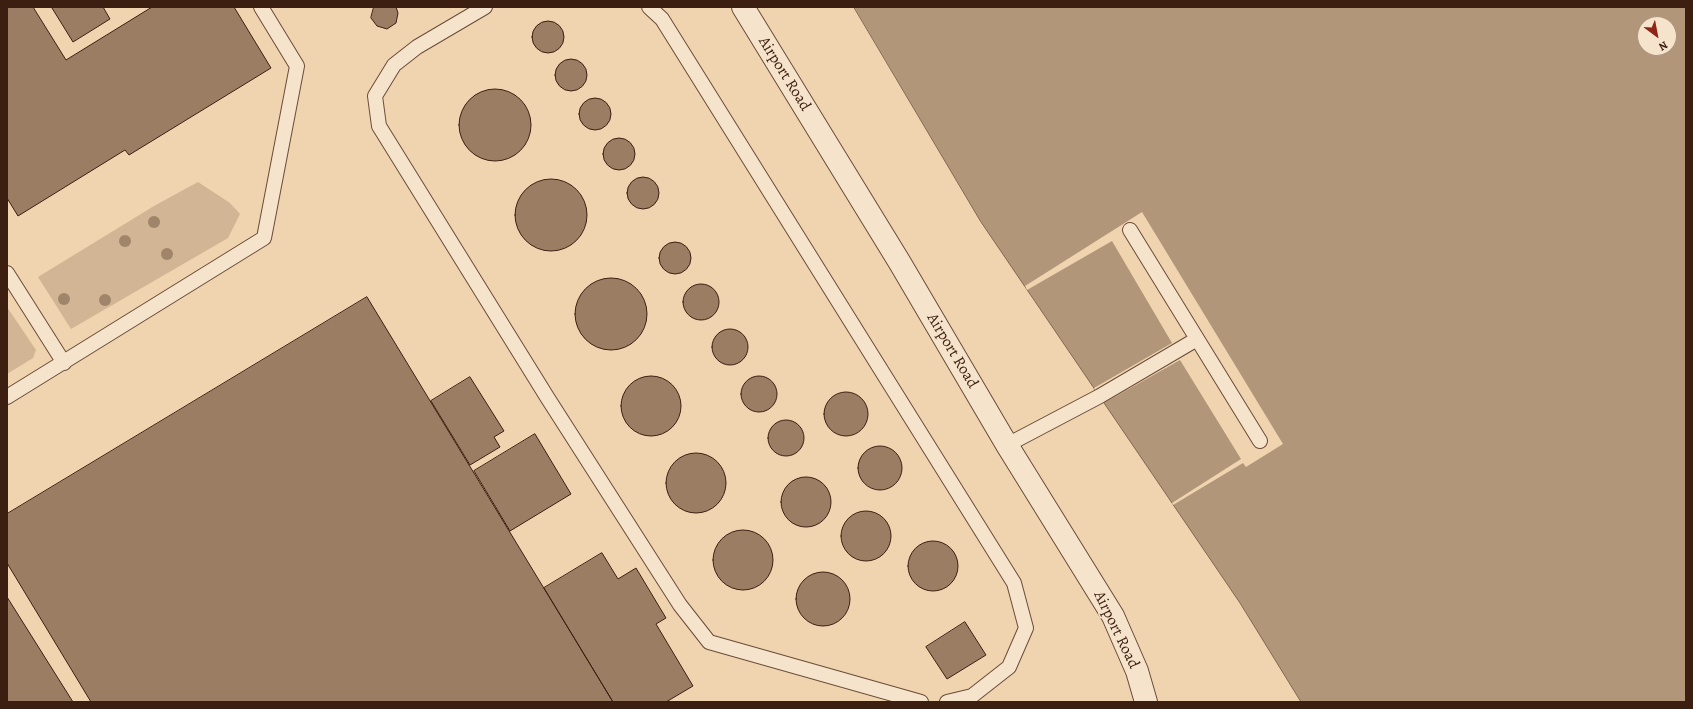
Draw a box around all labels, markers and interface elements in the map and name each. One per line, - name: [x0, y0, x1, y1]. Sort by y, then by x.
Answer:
- north arrow: [1637, 16, 1677, 56]
- street label: Airport Road: [754, 33, 814, 115]
- text: N: [1656, 37, 1670, 54]
- street label: Airport Road: [922, 310, 982, 392]
- street label: Airport Road: [1089, 588, 1143, 672]

